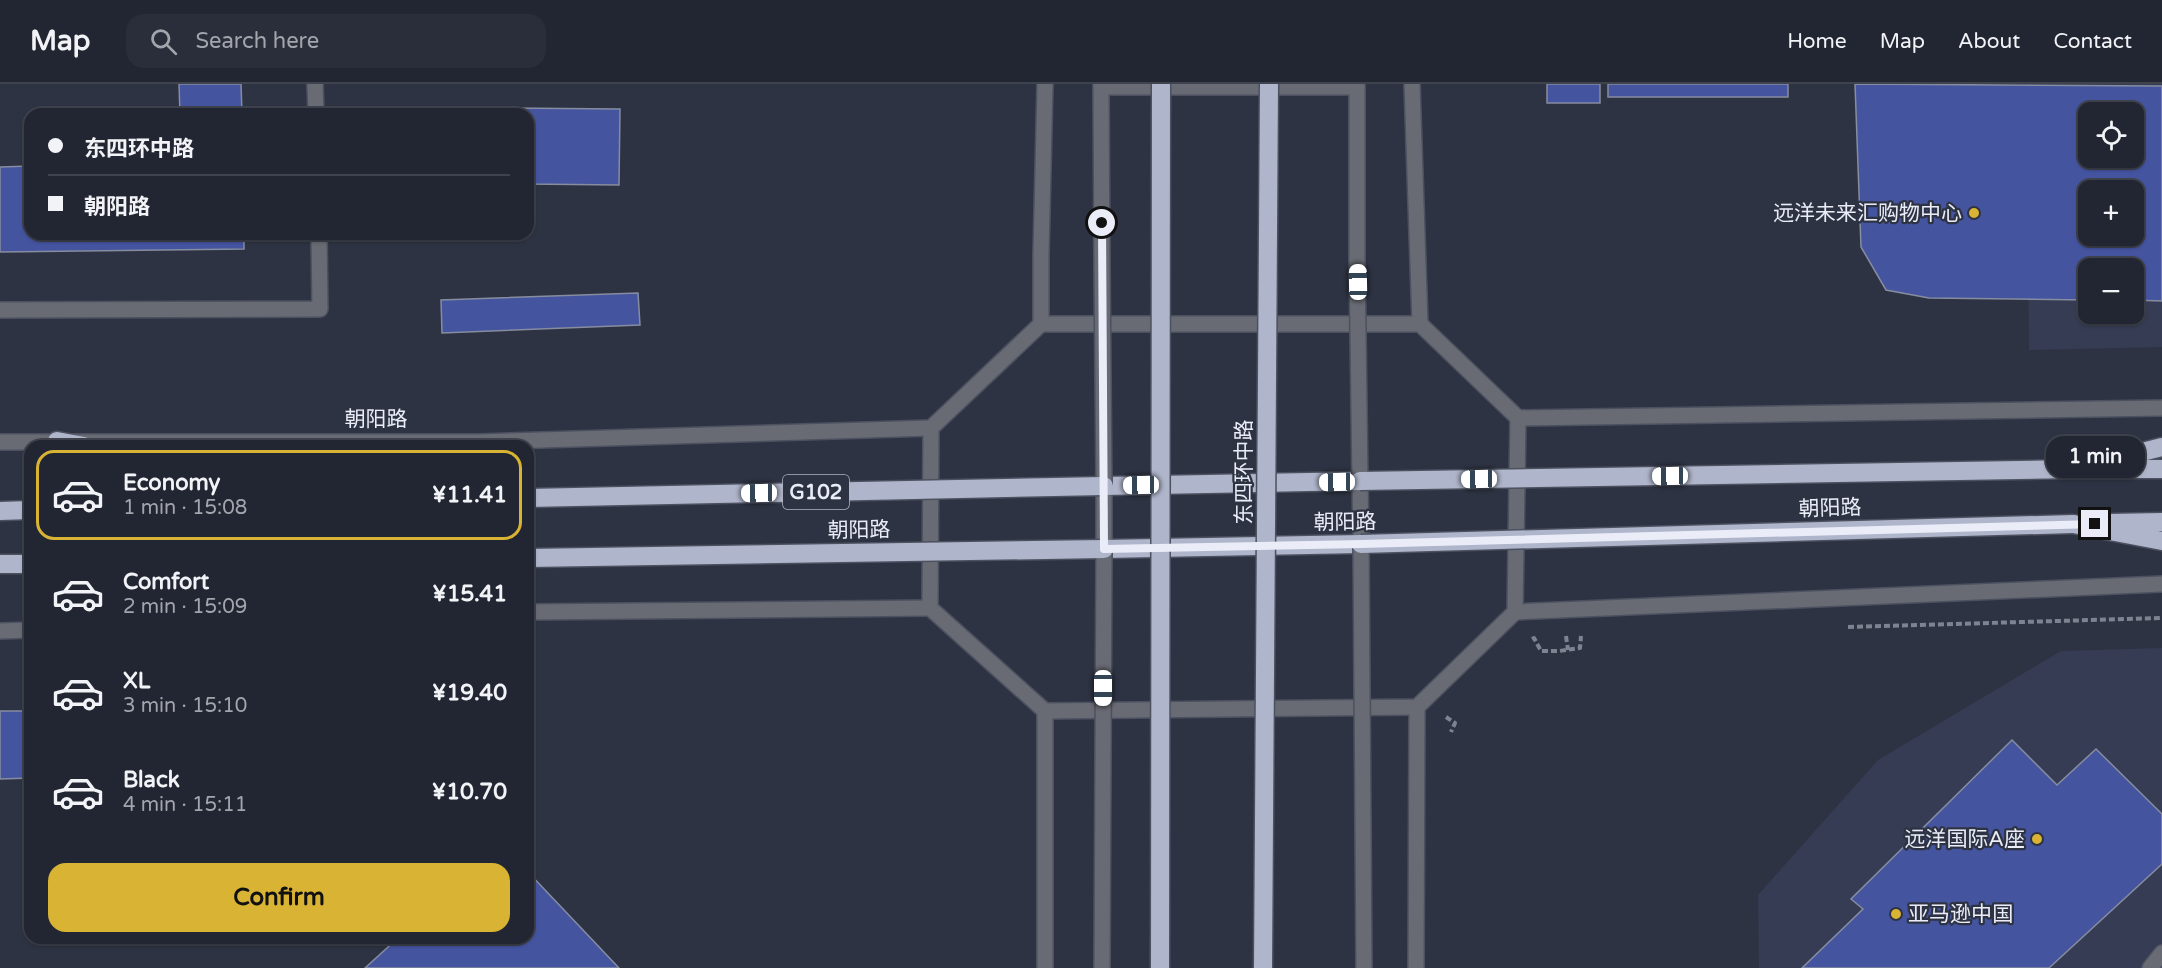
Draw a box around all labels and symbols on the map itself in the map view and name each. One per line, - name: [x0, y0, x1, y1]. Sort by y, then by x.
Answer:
- place label: 远洋未来汇购物中心: [1773, 201, 1962, 226]
- marker: 远洋未来汇购物中心: [1967, 206, 1981, 220]
- route start: [1088, 209, 1115, 236]
- car: [1349, 264, 1367, 300]
- street label: 朝阳路: [345, 407, 408, 432]
- street label: 东四环中路: [1232, 420, 1257, 525]
- callout: 1 min: [2046, 437, 2144, 479]
- car: [1652, 467, 1688, 485]
- car: [1461, 470, 1497, 488]
- car: [1319, 473, 1355, 491]
- road number: G102: [783, 475, 849, 509]
- car: [1123, 476, 1159, 494]
- car: [741, 484, 777, 502]
- street label: 朝阳路: [1798, 495, 1862, 522]
- street label: 朝阳路: [1313, 509, 1377, 536]
- route end: [2081, 510, 2108, 537]
- street label: 朝阳路: [827, 517, 891, 544]
- car: [1094, 670, 1112, 706]
- place label: 远洋国际A座: [1904, 827, 2025, 852]
- marker: 远洋国际A座: [2030, 832, 2044, 846]
- place label: 亚马逊中国: [1908, 902, 2013, 927]
- marker: 亚马逊中国: [1889, 907, 1903, 921]

